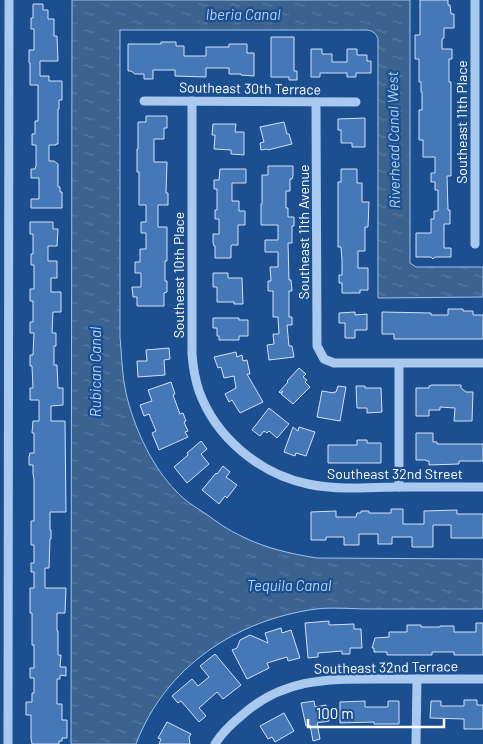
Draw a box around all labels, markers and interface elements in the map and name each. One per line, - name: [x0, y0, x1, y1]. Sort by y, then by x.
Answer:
- water label: Iberia Canal: [206, 5, 281, 23]
- street label: Southeast 11th Place: [453, 60, 470, 184]
- water label: Riverhead Canal West: [383, 71, 403, 209]
- street label: Southeast 30th Terrace: [179, 78, 321, 98]
- street label: Southeast 11th Avenue: [295, 165, 312, 299]
- street label: Southeast 10th Place: [170, 212, 187, 338]
- water label: Rubican Canal: [86, 326, 104, 417]
- street label: Southeast 32nd Street: [327, 465, 463, 482]
- water label: Tequila Canal: [247, 576, 332, 594]
- street label: Southeast 32nd Terrace: [314, 657, 458, 677]
- scale bar: [308, 696, 444, 728]
- text: 100 m: [316, 704, 354, 722]

